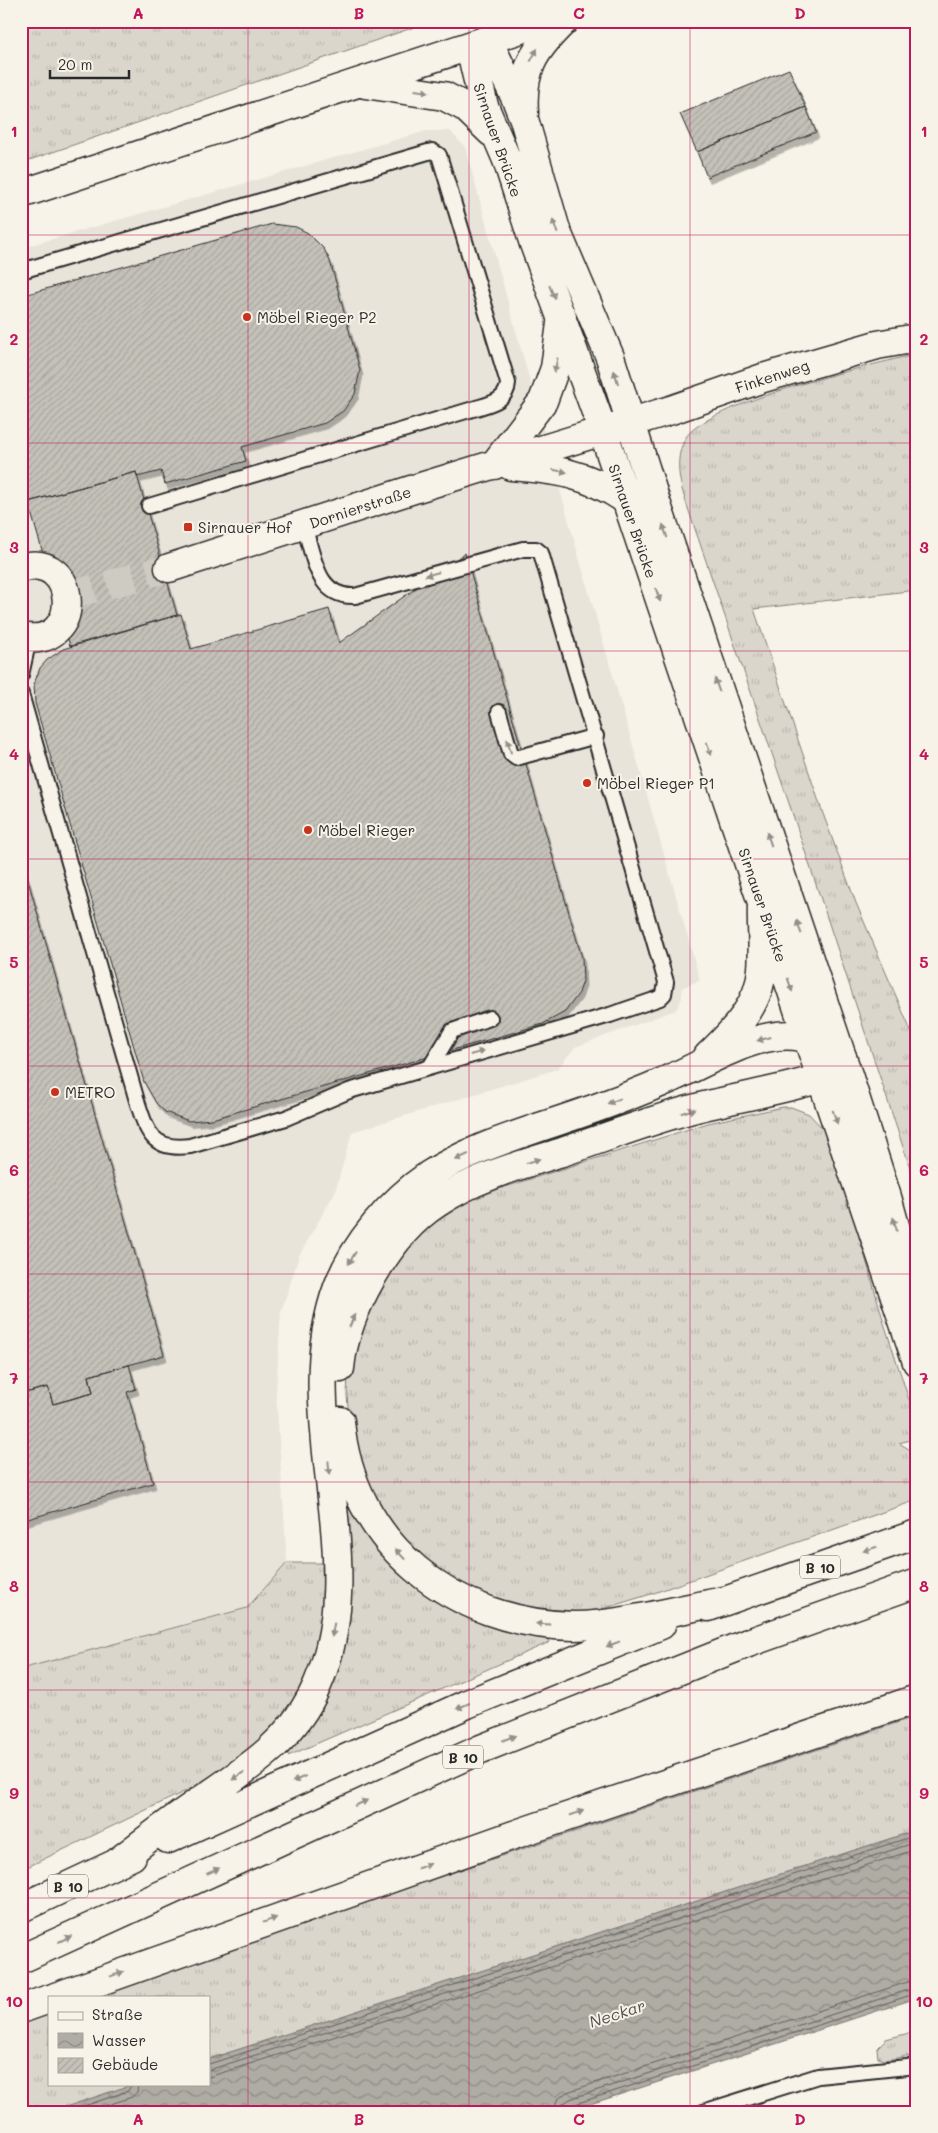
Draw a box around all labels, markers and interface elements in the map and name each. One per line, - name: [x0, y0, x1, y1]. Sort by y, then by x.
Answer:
- text: A: [132, 2, 144, 23]
- text: B: [354, 2, 364, 23]
- text: C: [573, 2, 585, 23]
- text: D: [794, 2, 806, 23]
- scale bar: [50, 48, 129, 80]
- one-way arrow: [530, 48, 539, 62]
- text: 20 m: [58, 54, 92, 74]
- street label: Sirnauer Brücke: [469, 80, 527, 200]
- one-way arrow: [414, 87, 430, 95]
- text: 1: [10, 120, 18, 141]
- text: 1: [920, 120, 928, 141]
- one-way arrow: [551, 218, 559, 233]
- one-way arrow: [548, 285, 556, 300]
- place label: Möbel Rieger P2: [257, 307, 377, 327]
- marker: Möbel Rieger P2: [241, 311, 253, 323]
- text: 2: [10, 328, 19, 349]
- text: 2: [920, 328, 929, 349]
- street label: Finkenweg: [733, 355, 812, 397]
- one-way arrow: [552, 357, 560, 372]
- one-way arrow: [612, 369, 619, 384]
- street label: Sirnauer Brücke: [604, 461, 662, 581]
- one-way arrow: [553, 467, 569, 475]
- street label: Dornierstraße: [306, 481, 414, 533]
- place label: Sirnauer Hof: [198, 517, 293, 537]
- marker: Sirnauer Hof: [182, 521, 194, 533]
- one-way arrow: [661, 523, 669, 538]
- text: 3: [9, 536, 19, 557]
- text: 3: [919, 536, 929, 557]
- one-way arrow: [425, 570, 440, 578]
- one-way arrow: [655, 587, 662, 602]
- one-way arrow: [713, 677, 721, 692]
- one-way arrow: [504, 738, 512, 753]
- one-way arrow: [706, 741, 714, 756]
- text: 4: [9, 743, 19, 764]
- text: 4: [919, 743, 929, 764]
- place label: Möbel Rieger P1: [597, 773, 715, 793]
- marker: Möbel Rieger P1: [581, 777, 593, 789]
- place label: Möbel Rieger: [318, 820, 415, 840]
- marker: Möbel Rieger: [302, 824, 314, 836]
- one-way arrow: [765, 831, 772, 846]
- street label: Sirnauer Brücke: [734, 845, 792, 965]
- one-way arrow: [795, 920, 802, 935]
- text: 5: [9, 951, 19, 972]
- text: 5: [919, 951, 929, 972]
- one-way arrow: [787, 978, 794, 993]
- one-way arrow: [757, 1035, 772, 1043]
- one-way arrow: [469, 1049, 484, 1057]
- place label: METRO: [65, 1082, 116, 1102]
- marker: METRO: [49, 1086, 61, 1098]
- one-way arrow: [606, 1097, 621, 1105]
- one-way arrow: [681, 1107, 696, 1115]
- one-way arrow: [831, 1109, 839, 1124]
- one-way arrow: [455, 1153, 469, 1161]
- one-way arrow: [526, 1157, 541, 1164]
- text: 6: [9, 1159, 19, 1180]
- text: 6: [919, 1159, 929, 1180]
- one-way arrow: [891, 1216, 899, 1231]
- one-way arrow: [348, 1252, 357, 1265]
- one-way arrow: [348, 1314, 356, 1328]
- text: 7: [10, 1367, 19, 1388]
- text: 7: [920, 1367, 929, 1388]
- one-way arrow: [325, 1460, 333, 1476]
- one-way arrow: [863, 1546, 878, 1554]
- one-way arrow: [394, 1548, 406, 1560]
- road number: B 10: [800, 1555, 840, 1578]
- text: 8: [9, 1575, 19, 1596]
- text: 8: [919, 1575, 929, 1596]
- one-way arrow: [534, 1620, 550, 1628]
- one-way arrow: [329, 1622, 337, 1638]
- one-way arrow: [605, 1640, 620, 1648]
- one-way arrow: [456, 1702, 470, 1710]
- one-way arrow: [502, 1733, 517, 1741]
- road number: B 10: [443, 1745, 483, 1768]
- one-way arrow: [231, 1772, 245, 1781]
- one-way arrow: [292, 1775, 306, 1783]
- text: 9: [9, 1782, 19, 1803]
- text: 9: [919, 1782, 929, 1803]
- one-way arrow: [354, 1799, 368, 1807]
- one-way arrow: [570, 1809, 585, 1816]
- one-way arrow: [416, 1862, 431, 1869]
- one-way arrow: [206, 1866, 220, 1874]
- road number: B 10: [48, 1874, 88, 1898]
- one-way arrow: [263, 1916, 278, 1923]
- one-way arrow: [58, 1934, 72, 1942]
- one-way arrow: [110, 1970, 125, 1977]
- text: 10: [5, 1990, 23, 2011]
- text: 10: [915, 1990, 933, 2011]
- water label: Neckar: [586, 1994, 648, 2032]
- legend: [48, 1996, 210, 2086]
- text: Straße: [92, 2004, 143, 2024]
- text: Wasser: [92, 2030, 146, 2050]
- text: Gebäude: [92, 2054, 158, 2074]
- text: A: [132, 2108, 144, 2129]
- text: B: [354, 2108, 364, 2129]
- text: C: [573, 2108, 585, 2129]
- text: D: [794, 2108, 806, 2129]

